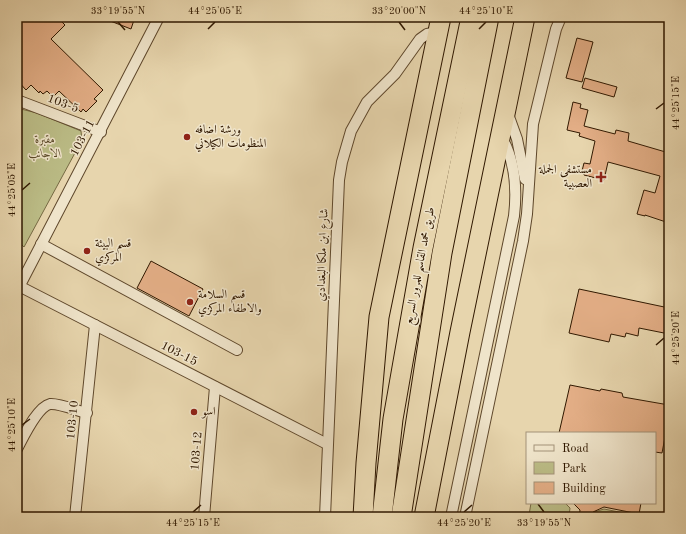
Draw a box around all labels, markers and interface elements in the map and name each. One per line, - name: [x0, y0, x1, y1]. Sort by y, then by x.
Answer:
- text: 33°19'55"N: [91, 6, 146, 16]
- text: 44°25'05"E: [188, 6, 242, 16]
- text: 33°20'00"N: [372, 6, 427, 16]
- text: 44°25'10"E: [459, 6, 513, 16]
- text: 44°25'15"E: [671, 76, 681, 130]
- street label: 103-5: [46, 92, 81, 115]
- street label: 103-11: [68, 118, 98, 158]
- place label: ورشة اضافه المنظومات الكيلاني: [195, 124, 267, 153]
- marker: ورشة اضافه المنظومات الكيلاني: [182, 132, 192, 142]
- park label: مقبرة الاجانب: [29, 134, 61, 161]
- text: 44°25'05"E: [7, 163, 17, 217]
- place label: مستشفى الجملة العصبية: [538, 164, 592, 190]
- marker: مستشفى الجملة العصبية: [595, 171, 607, 183]
- street label: طريق محمد القاسم للمرور السريع: [403, 206, 442, 327]
- street label: شارع ابن ملكا البغدادي: [314, 208, 335, 302]
- place label: قسم البيئة المركزي: [95, 238, 131, 267]
- marker: قسم البيئة المركزي: [82, 246, 92, 256]
- place label: قسم السلامة والاطفاء المركزي: [198, 289, 262, 318]
- marker: قسم السلامة والاطفاء المركزي: [185, 297, 195, 307]
- text: 44°25'20"E: [671, 311, 681, 365]
- street label: 103-15: [159, 339, 200, 368]
- text: 44°25'10"E: [7, 398, 17, 452]
- street label: 103-10: [65, 400, 81, 440]
- place label: اسو: [201, 406, 216, 419]
- marker: اسو: [189, 407, 199, 417]
- street label: 103-12: [189, 431, 205, 471]
- legend: [526, 432, 656, 504]
- text: Road: [562, 443, 589, 455]
- text: Park: [562, 463, 587, 475]
- text: Building: [562, 483, 606, 495]
- text: 44°25'15"E: [166, 518, 220, 528]
- text: 44°25'20"E: [437, 518, 491, 528]
- text: 33°19'55"N: [517, 518, 572, 528]

